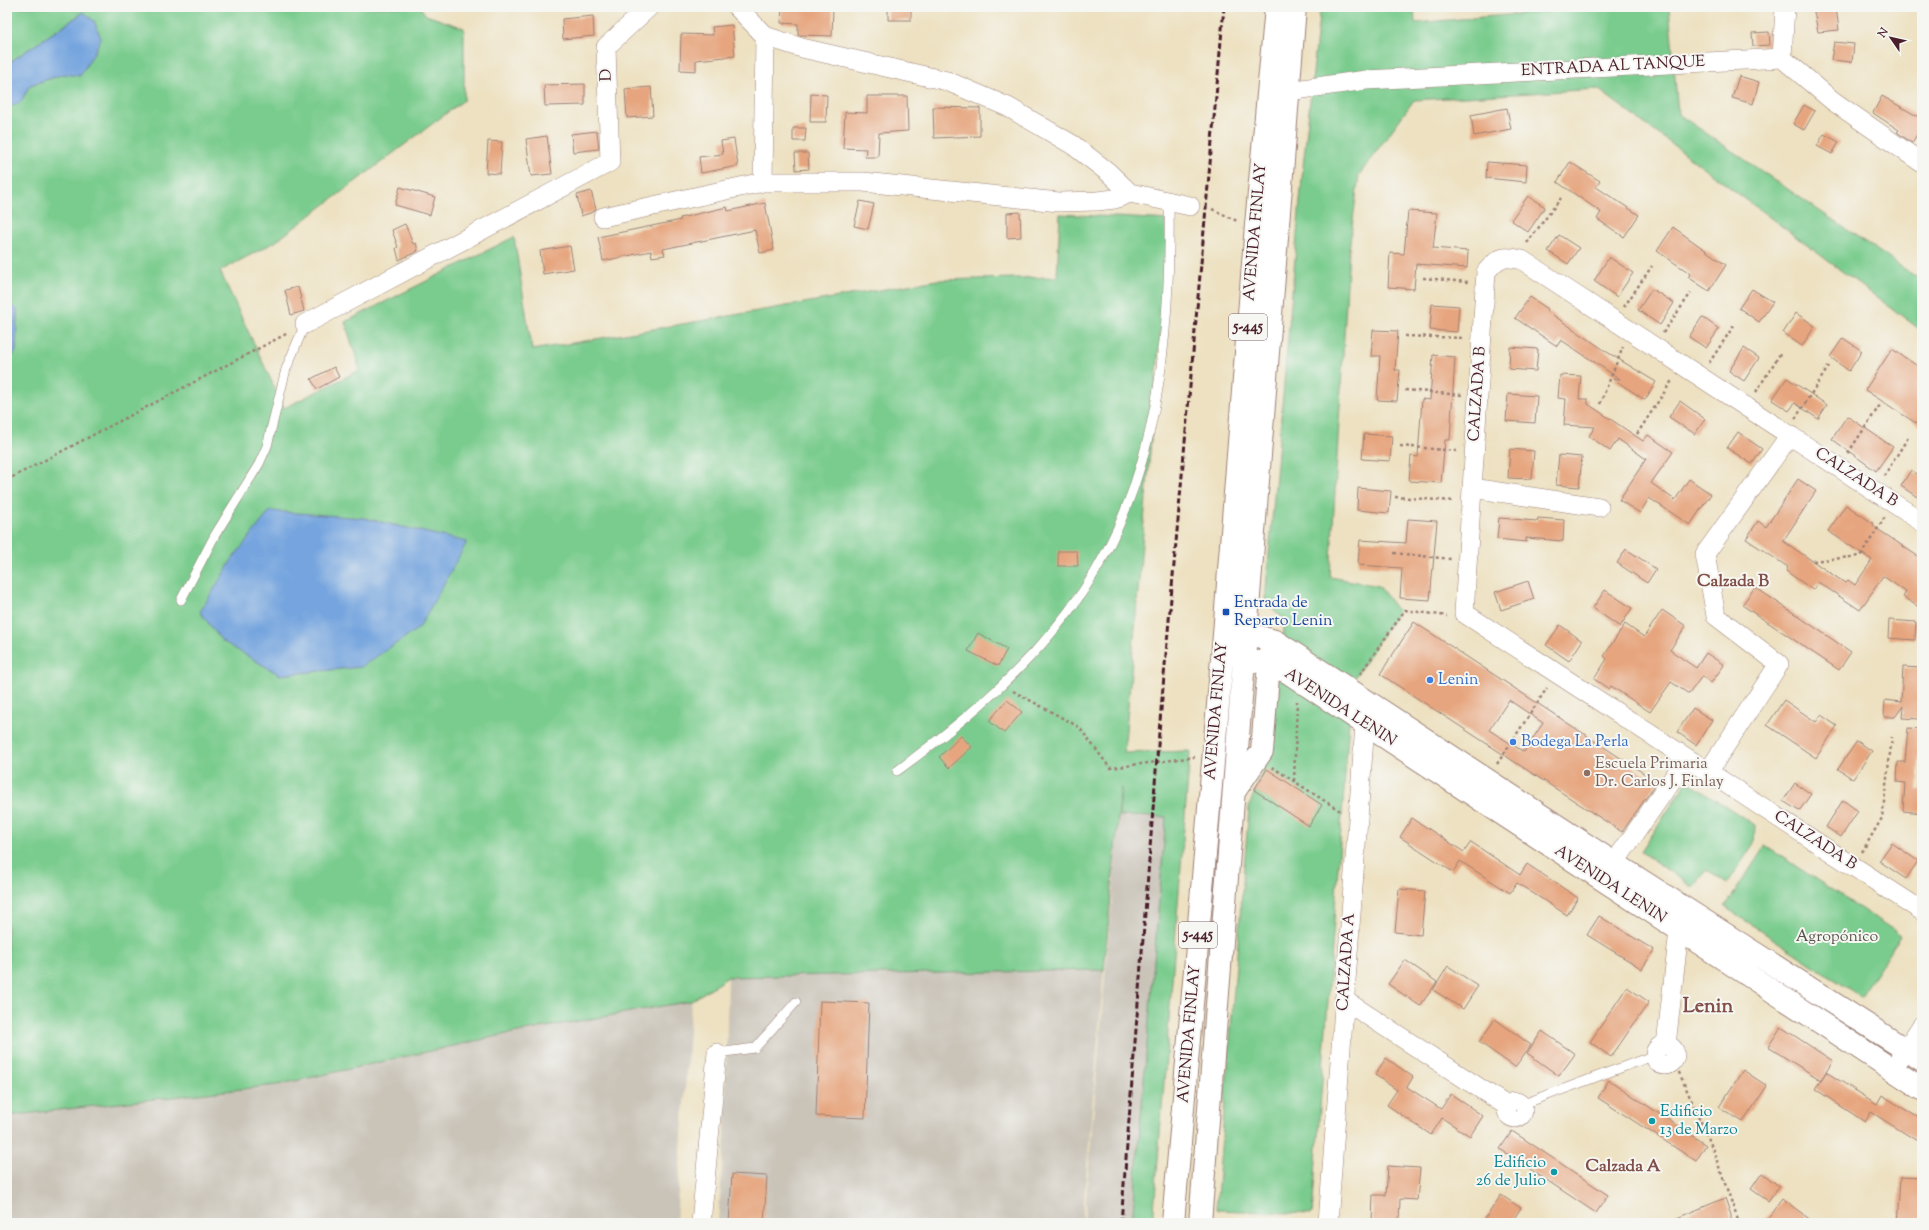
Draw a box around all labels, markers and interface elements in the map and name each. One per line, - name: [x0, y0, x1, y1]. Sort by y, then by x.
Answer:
- north arrow: [1871, 18, 1911, 58]
- text: N: [1874, 25, 1893, 42]
- street label: ENTRADA AL TANQUE: [1520, 51, 1706, 83]
- street label: D: [595, 68, 619, 82]
- street label: AVENIDA FINLAY: [1239, 162, 1274, 302]
- road number: 5-445: [1229, 314, 1267, 340]
- street label: CALZADA B: [1463, 346, 1493, 442]
- street label: CALZADA B: [1810, 442, 1902, 514]
- district label: Calzada B: [1697, 570, 1769, 594]
- place label: Entrada de Reparto Lenin: [1234, 592, 1333, 633]
- marker: Entrada de Reparto Lenin: [1221, 607, 1231, 617]
- street label: AVENIDA FINLAY: [1200, 641, 1235, 781]
- street label: AVENIDA LENIN: [1279, 663, 1401, 753]
- place label: Lenin: [1438, 669, 1479, 692]
- marker: Lenin: [1425, 675, 1435, 685]
- place label: Bodega La Perla: [1521, 731, 1629, 754]
- marker: Bodega La Perla: [1508, 737, 1518, 747]
- place label: Escuela Primaria Dr. Carlos J. Finlay: [1595, 753, 1724, 794]
- marker: Escuela Primaria Dr. Carlos J. Finlay: [1582, 768, 1592, 778]
- street label: CALZADA B: [1769, 805, 1861, 877]
- street label: AVENIDA LENIN: [1549, 840, 1671, 930]
- street label: CALZADA A: [1332, 912, 1362, 1012]
- road number: 5-445: [1179, 922, 1217, 948]
- park label: Agropónico: [1796, 926, 1879, 949]
- street label: AVENIDA FINLAY: [1173, 964, 1208, 1104]
- district label: Lenin: [1683, 993, 1734, 1022]
- place label: Edificio 13 de Marzo: [1660, 1101, 1738, 1142]
- marker: Edificio 13 de Marzo: [1647, 1116, 1657, 1126]
- place label: Edificio 26 de Julio: [1476, 1152, 1546, 1193]
- district label: Calzada A: [1586, 1155, 1661, 1179]
- marker: Edificio 26 de Julio: [1549, 1167, 1559, 1177]

